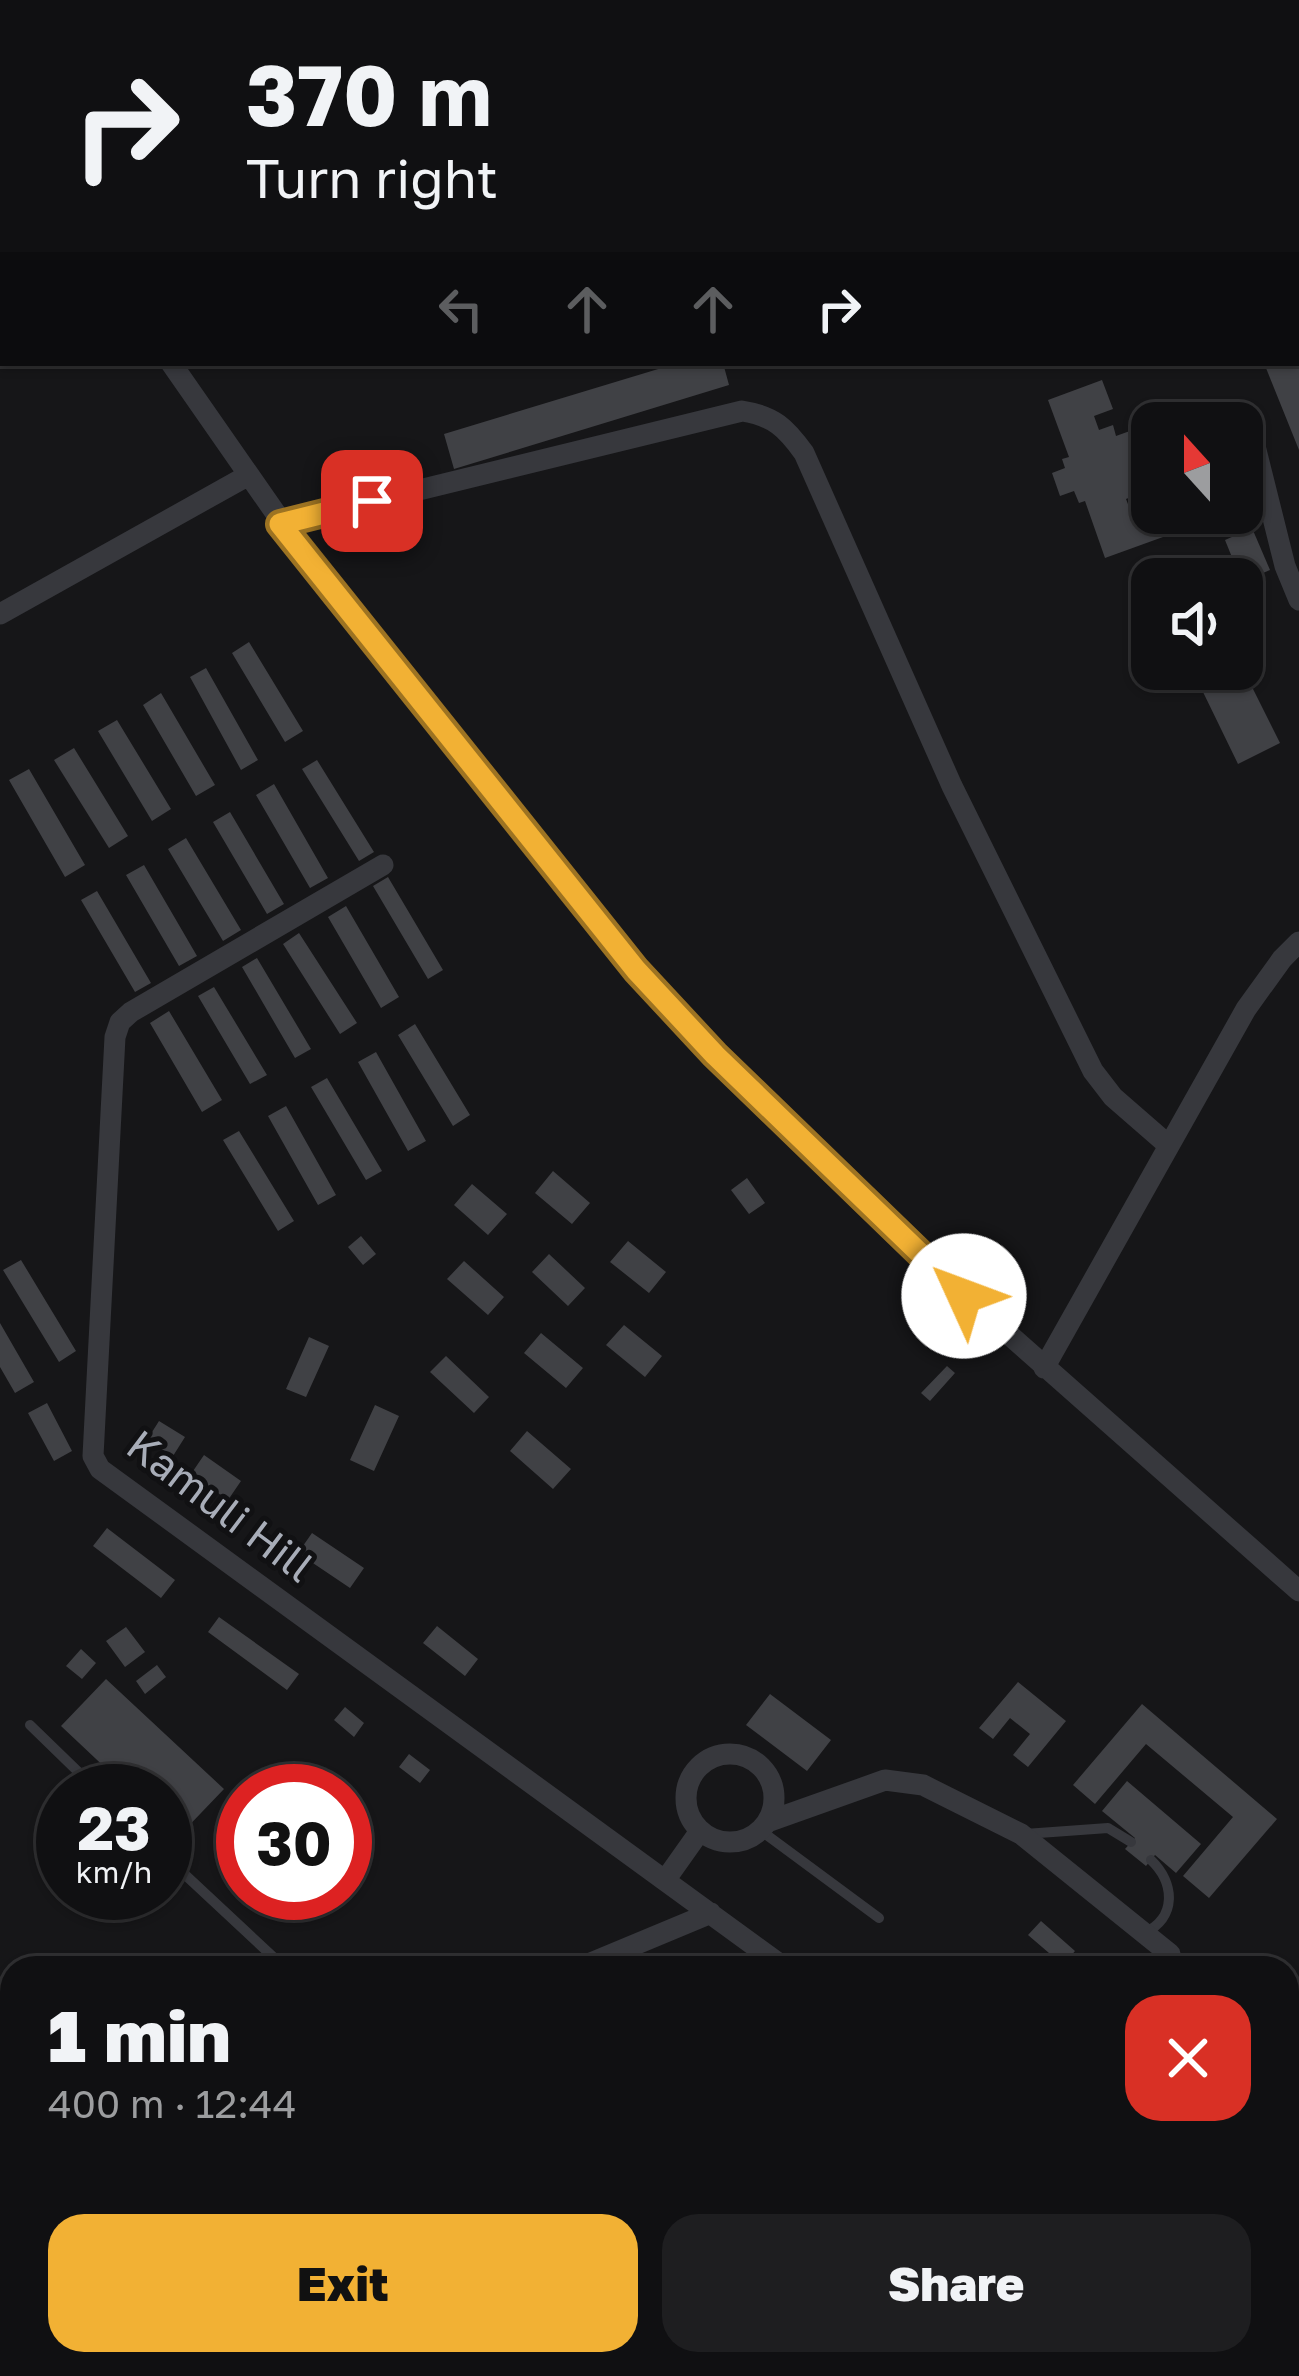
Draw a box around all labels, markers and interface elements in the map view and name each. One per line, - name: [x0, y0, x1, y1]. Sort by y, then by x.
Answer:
- text: 370 m: [246, 44, 492, 144]
- icon: right: [48, 48, 204, 204]
- text: Turn right: [246, 145, 498, 210]
- icon: left: [428, 276, 494, 342]
- icon: ahead: [554, 276, 620, 342]
- icon: ahead: [680, 276, 746, 342]
- icon: right: [806, 276, 872, 342]
- north arrow: [1131, 402, 1263, 534]
- map controls: [1131, 402, 1263, 690]
- pin: [321, 450, 423, 552]
- icon: arrive: [339, 468, 405, 534]
- button: sound: [1131, 558, 1263, 690]
- position arrow: [901, 1233, 1027, 1359]
- street label: Kamuli Hill: [118, 1419, 324, 1591]
- speed limit sign: 30: [216, 1764, 372, 1920]
- text: 23: [77, 1791, 151, 1863]
- text: km/h: [76, 1854, 152, 1890]
- text: 1 min: [48, 1991, 231, 2078]
- button: close: [1125, 1995, 1251, 2121]
- text: 400 m · 12:44: [48, 2080, 296, 2127]
- button: Exit: [48, 2214, 638, 2352]
- button: Share: [662, 2214, 1251, 2352]

